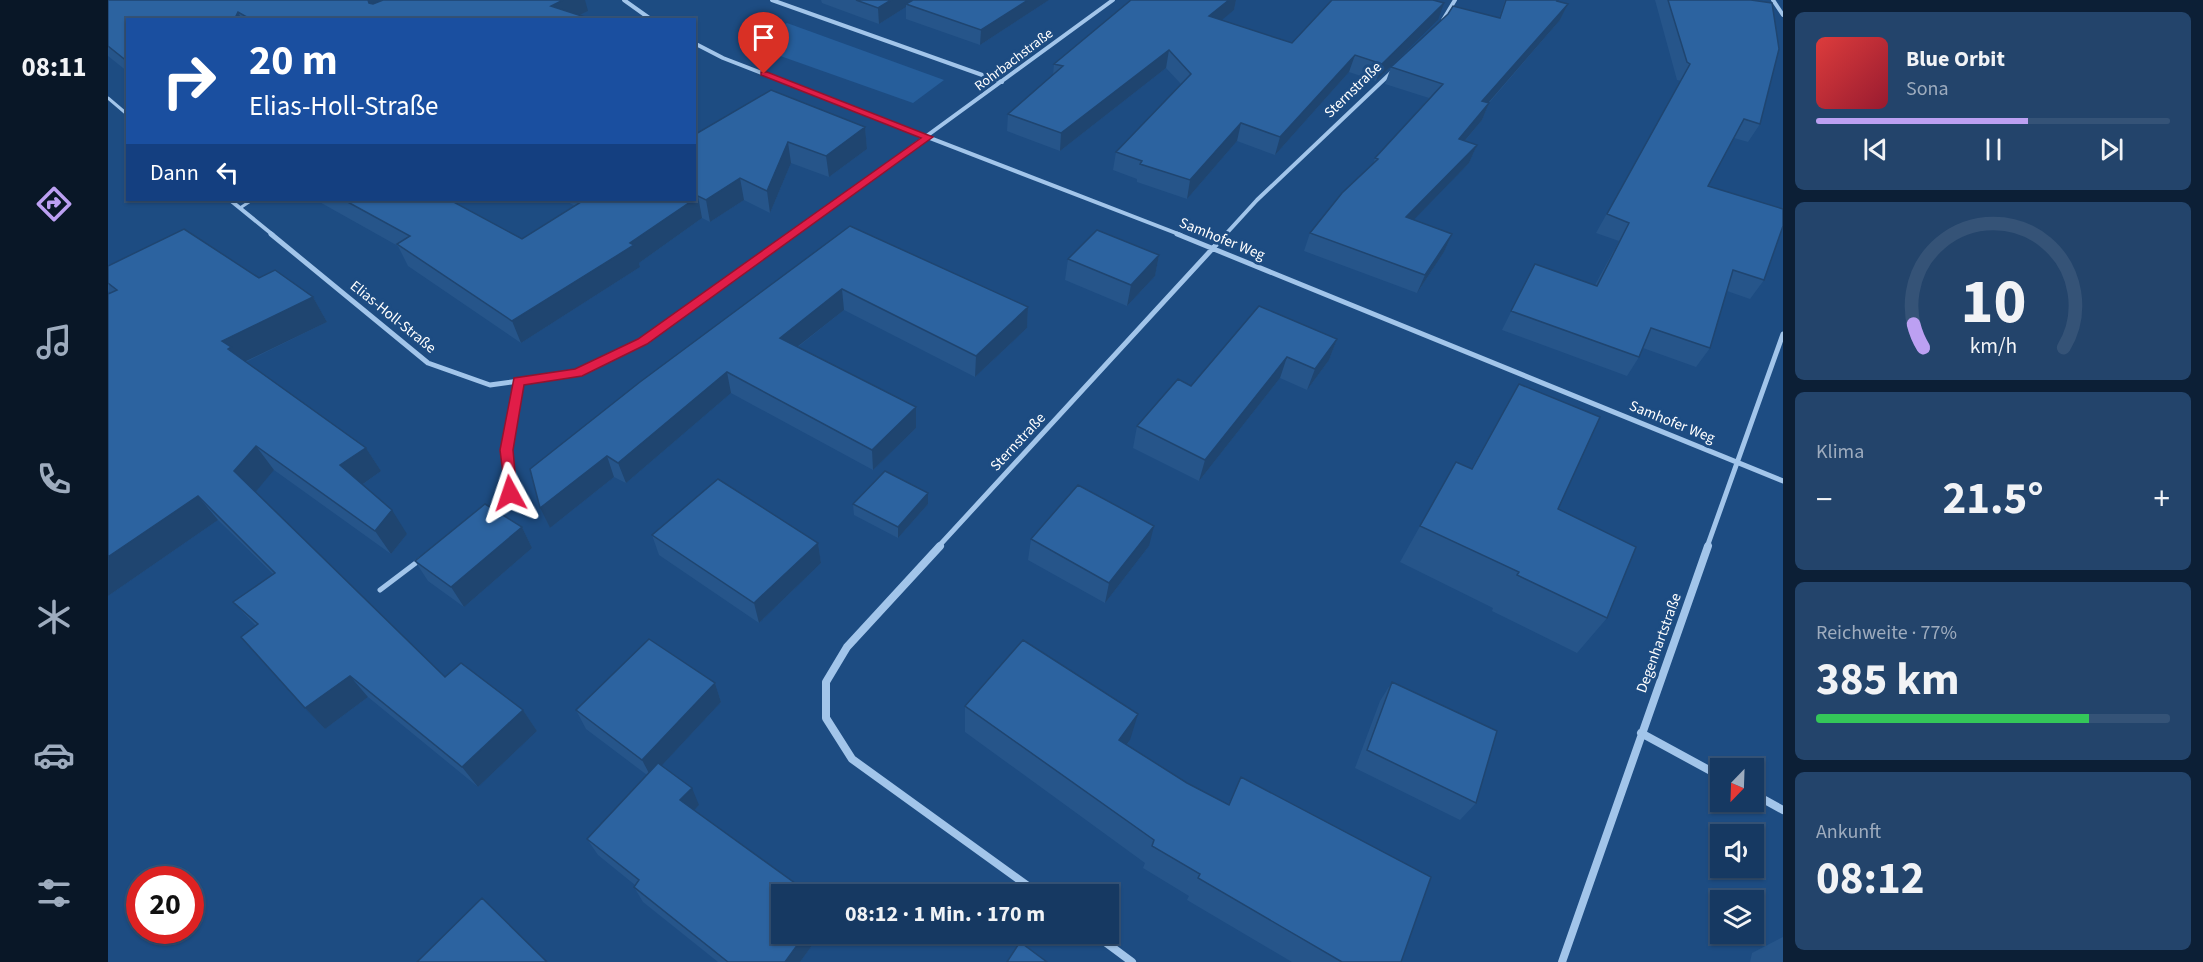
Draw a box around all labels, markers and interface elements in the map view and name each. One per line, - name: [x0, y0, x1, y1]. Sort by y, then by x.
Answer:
- pin: [738, 12, 789, 74]
- icon: arrive: [747, 21, 780, 54]
- street label: Rohrbachstraße: [971, 24, 1057, 96]
- text: 20 m: [249, 31, 338, 91]
- icon: right: [150, 42, 228, 120]
- text: Blue Orbit: [1906, 43, 2005, 75]
- text: 08:11: [21, 48, 87, 87]
- street label: Sternstraße: [1319, 57, 1387, 123]
- text: Sona: [1906, 75, 1949, 103]
- text: Elias-Holl-Straße: [249, 87, 438, 126]
- icon: previous: [1859, 133, 1892, 166]
- icon: pause: [1977, 133, 2010, 166]
- icon: next: [2095, 133, 2128, 166]
- icon: left: [211, 156, 244, 189]
- text: Dann: [150, 157, 199, 189]
- icon: directions: [33, 183, 75, 225]
- street label: Samhofer Weg: [1176, 212, 1268, 266]
- text: 10: [1960, 258, 2026, 347]
- street label: Elias-Holl-Straße: [345, 276, 441, 358]
- icon: music: [33, 321, 75, 363]
- text: km/h: [1969, 331, 2017, 362]
- street label: Samhofer Weg: [1626, 395, 1718, 449]
- street label: Sternstraße: [985, 408, 1051, 476]
- text: Klima: [1816, 438, 1864, 466]
- icon: phone: [33, 458, 75, 500]
- position arrow: [478, 461, 542, 525]
- text: 21.5°: [1942, 467, 2044, 531]
- text: −: [1816, 476, 1832, 523]
- text: +: [2154, 476, 2170, 523]
- street label: Degenhartstraße: [1631, 590, 1687, 696]
- icon: climate: [33, 596, 75, 638]
- text: Reichweite · 77%: [1816, 619, 1957, 647]
- text: 385 km: [1816, 648, 1960, 712]
- icon: car: [33, 734, 75, 776]
- north arrow: [1710, 758, 1764, 812]
- map controls: [1710, 758, 1764, 944]
- text: Ankunft: [1816, 818, 1881, 846]
- button: sound: [1710, 824, 1764, 878]
- text: 08:12: [1816, 847, 1925, 911]
- speed limit sign: 20: [126, 866, 204, 944]
- icon: filters: [33, 872, 75, 914]
- button: layers: [1710, 890, 1764, 944]
- text: 08:12 · 1 Min. · 170 m: [845, 898, 1045, 930]

